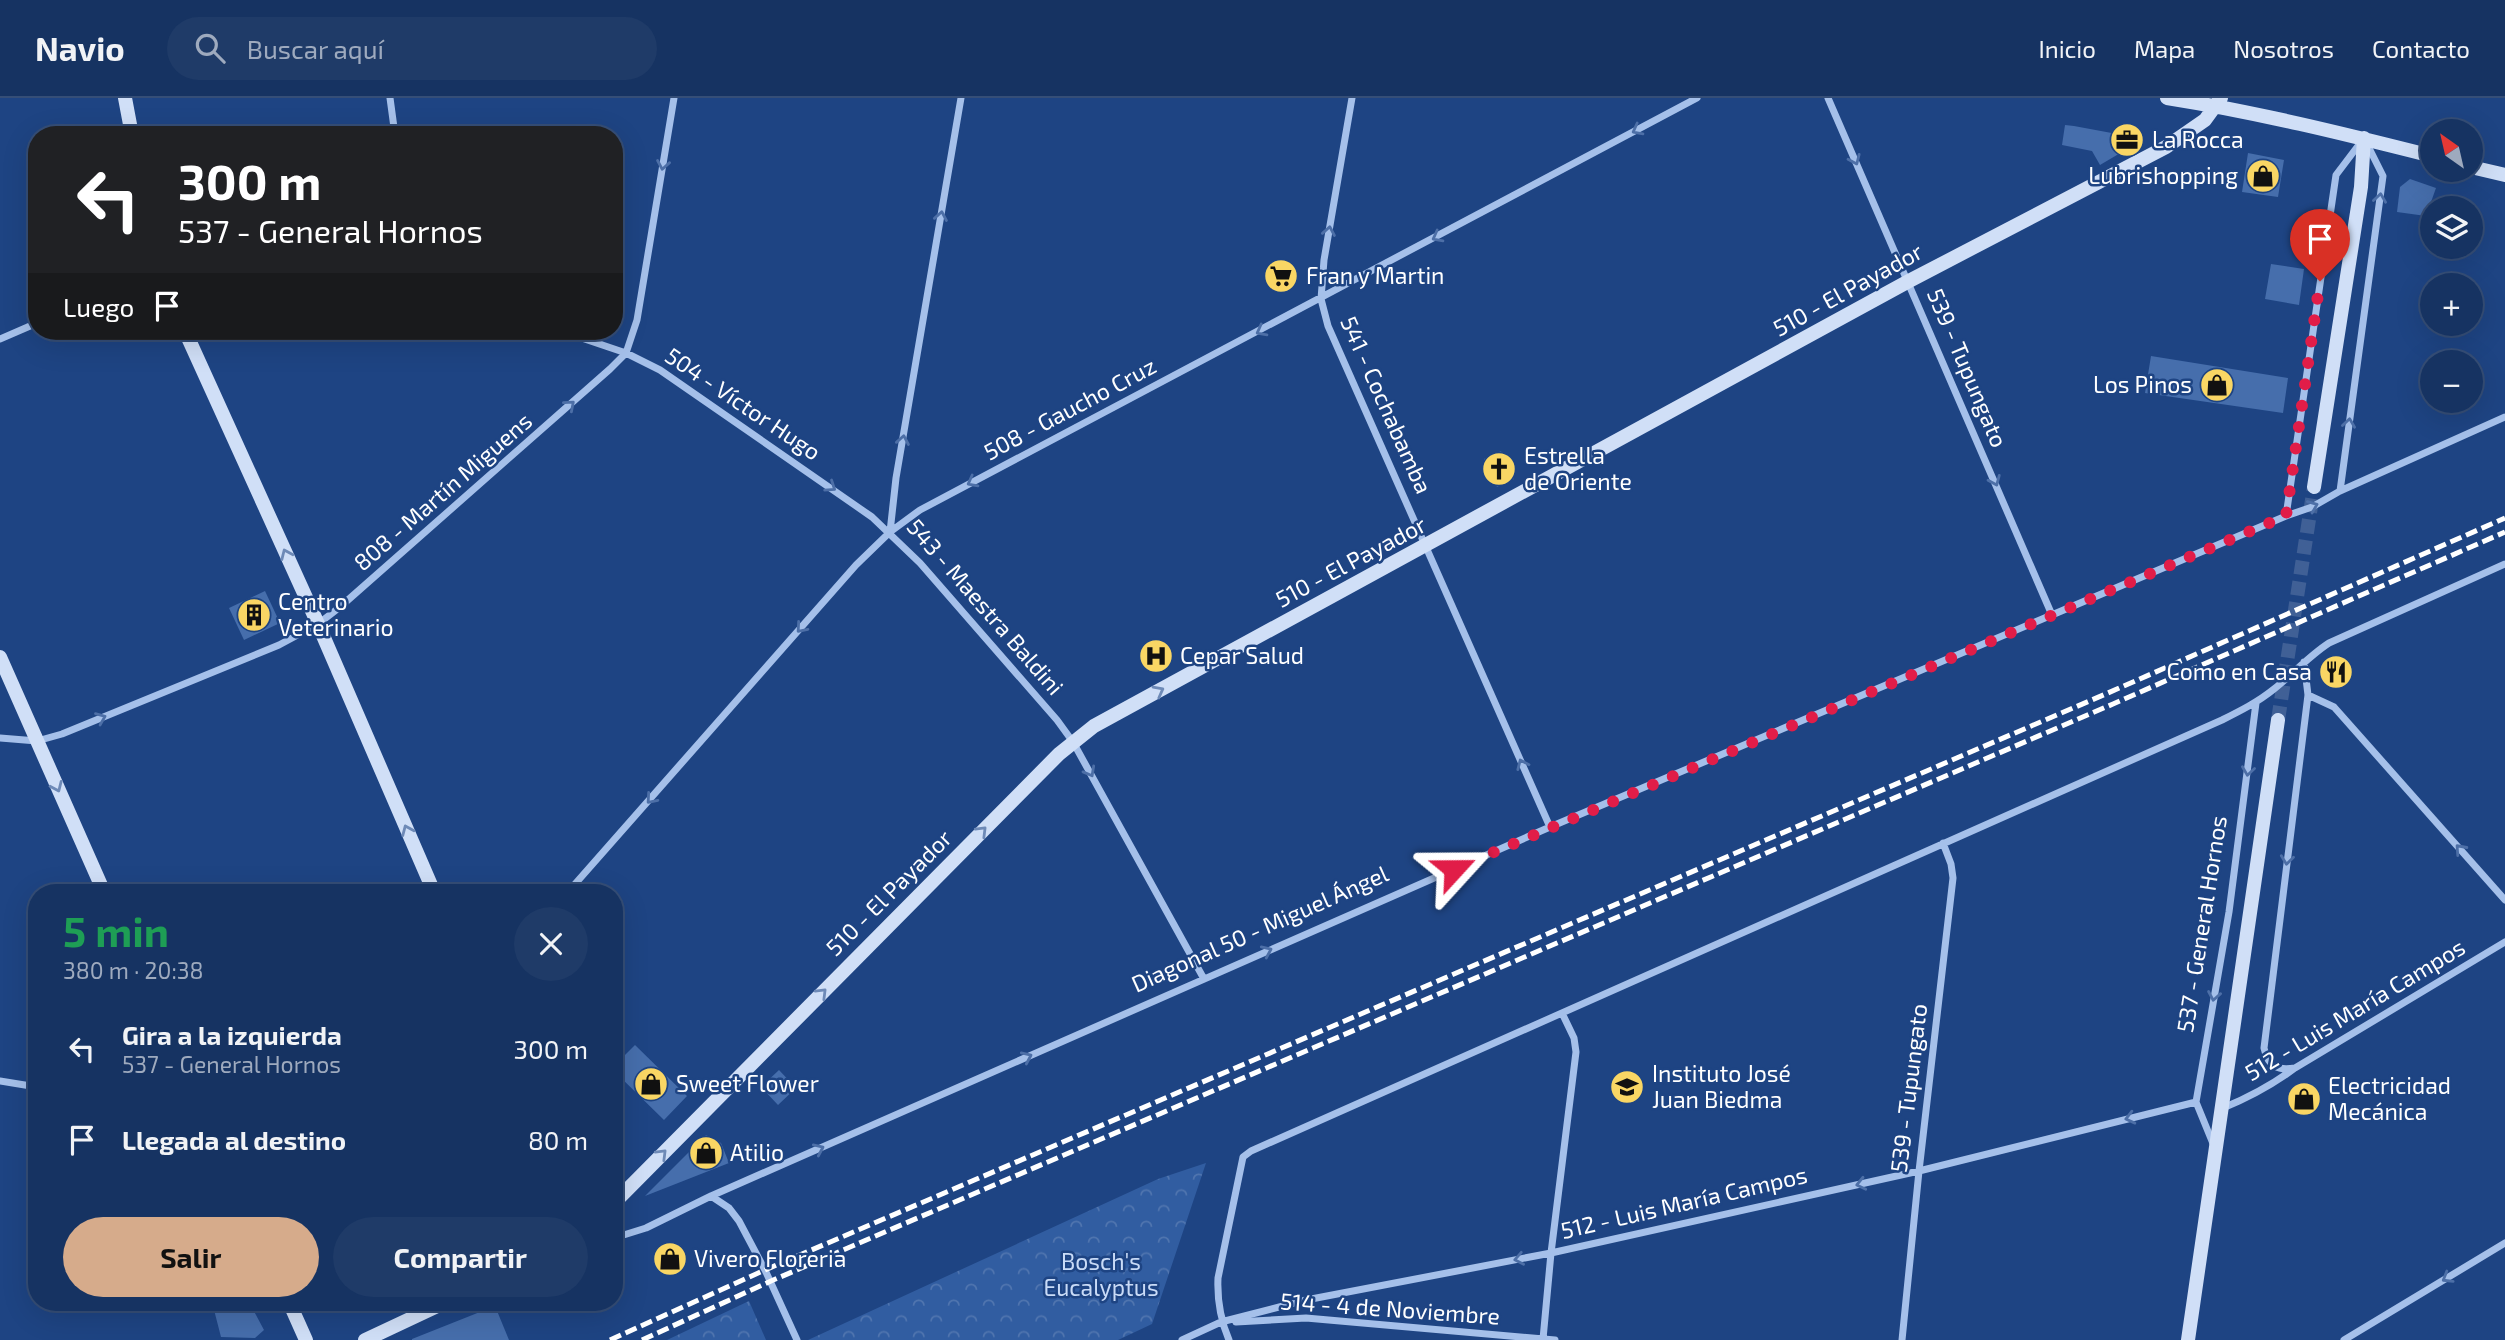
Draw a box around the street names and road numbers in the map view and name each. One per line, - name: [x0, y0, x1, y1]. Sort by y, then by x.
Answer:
- street label: 510 - El Payador: [1768, 237, 1927, 342]
- street label: 539 - Tupungato: [1922, 284, 2014, 451]
- street label: 541 - Cochabamba: [1335, 312, 1439, 498]
- street label: 504 - Víctor Hugo: [661, 341, 827, 465]
- street label: 508 - Gaucho Cruz: [979, 351, 1160, 465]
- street label: 808 - Martín Miguens: [348, 406, 537, 576]
- street label: 510 - El Payador: [1270, 510, 1431, 613]
- street label: 543 - Maestra Baldini: [902, 513, 1070, 700]
- street label: 537 - General Hornos: [2170, 814, 2232, 1034]
- street label: 510 - El Payador: [820, 824, 957, 961]
- street label: Diagonal 50 - Miguel Ángel: [1127, 859, 1392, 997]
- street label: 512 - Luis María Campos: [2239, 932, 2470, 1086]
- street label: 539 - Tupungato: [1884, 1002, 1932, 1174]
- street label: 512 - Luis María Campos: [1558, 1160, 1810, 1244]
- street label: 514 - 4 de Noviembre: [1279, 1286, 1501, 1330]

